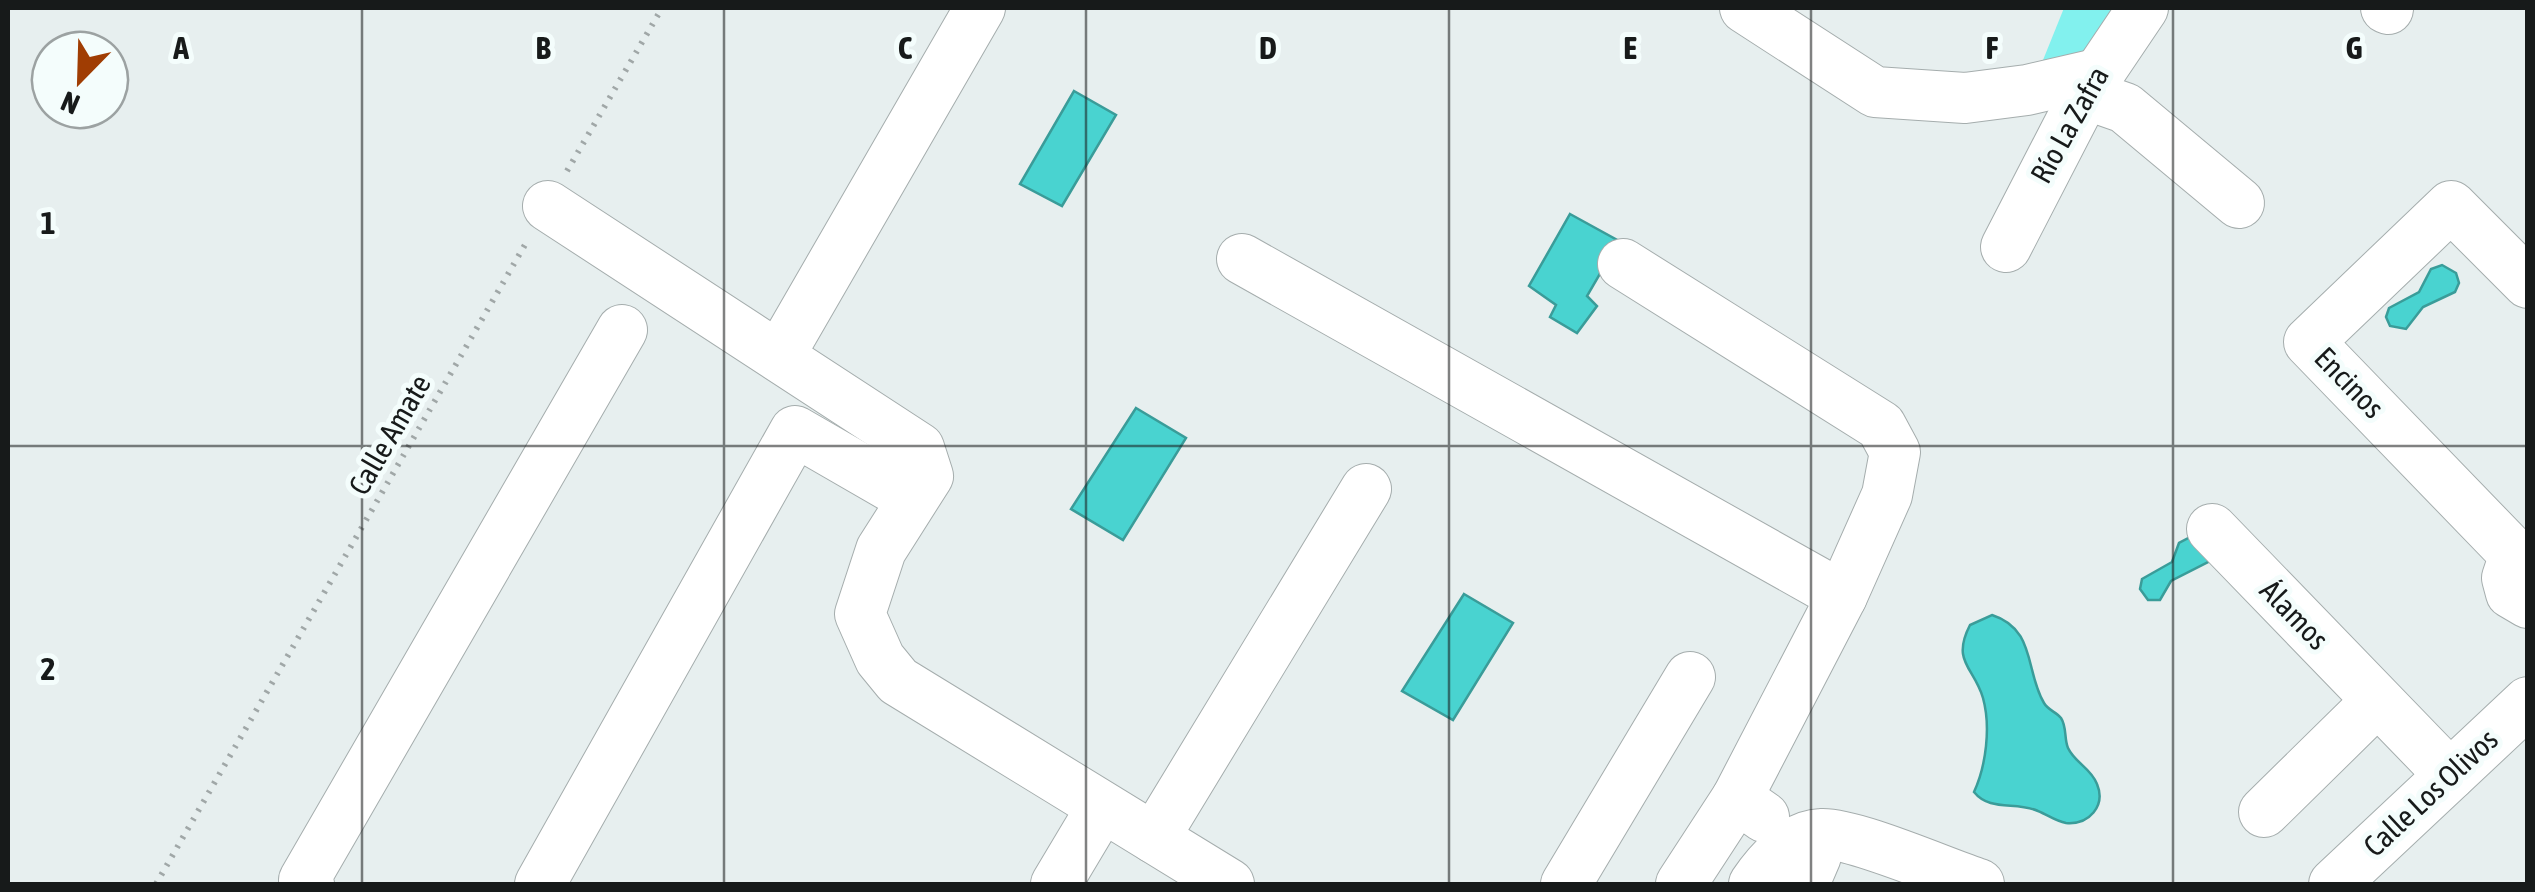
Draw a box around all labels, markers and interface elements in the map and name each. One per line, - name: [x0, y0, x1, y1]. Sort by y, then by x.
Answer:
- text: A: [172, 29, 189, 66]
- text: B: [535, 29, 551, 66]
- text: C: [898, 29, 913, 66]
- text: D: [1259, 29, 1277, 66]
- text: E: [1623, 29, 1637, 66]
- text: F: [1986, 29, 1999, 66]
- text: G: [2346, 29, 2363, 66]
- north arrow: [30, 30, 130, 130]
- street label: Río La Zafra: [2023, 60, 2115, 189]
- text: N: [56, 85, 84, 121]
- text: 1: [40, 204, 56, 241]
- street label: Encinos: [2308, 340, 2391, 425]
- street label: Calle Amate: [341, 368, 437, 501]
- street label: Álamos: [2254, 573, 2336, 656]
- text: 2: [40, 650, 56, 687]
- street label: Calle Los Olivos: [2356, 722, 2504, 863]

